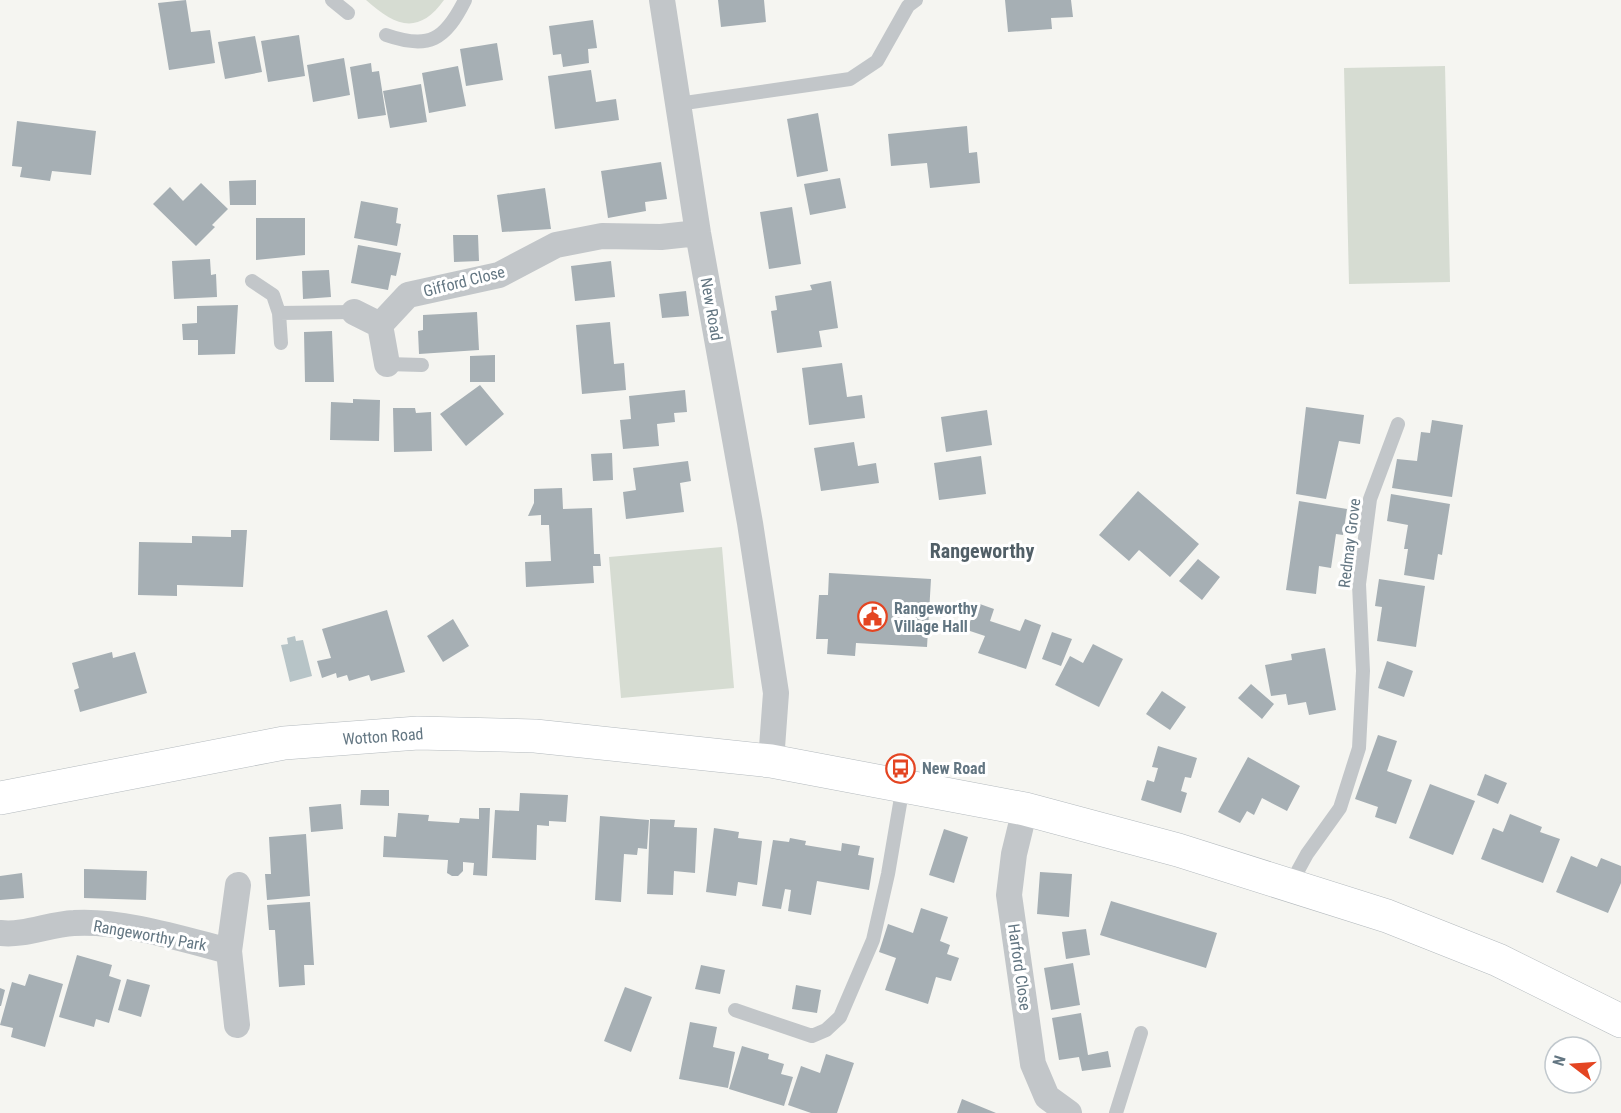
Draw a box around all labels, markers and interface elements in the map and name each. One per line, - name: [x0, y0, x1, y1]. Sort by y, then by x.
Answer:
- street label: Gifford Close: [421, 262, 507, 301]
- street label: New Road: [697, 276, 726, 342]
- street label: Redmay Grove: [1335, 497, 1364, 589]
- district label: Rangeworthy: [930, 539, 1034, 563]
- place label: Rangeworthy Village Hall: [894, 599, 978, 636]
- public building icon: Rangeworthy Village Hall: [857, 601, 889, 633]
- street label: Wotton Road: [342, 724, 424, 749]
- bus stop icon: New Road: [885, 752, 917, 784]
- place label: New Road: [922, 759, 986, 778]
- street label: Rangeworthy Park: [92, 916, 209, 955]
- street label: Harford Close: [1004, 922, 1035, 1012]
- north arrow: [1543, 1035, 1603, 1095]
- text: N: [1549, 1053, 1570, 1068]

